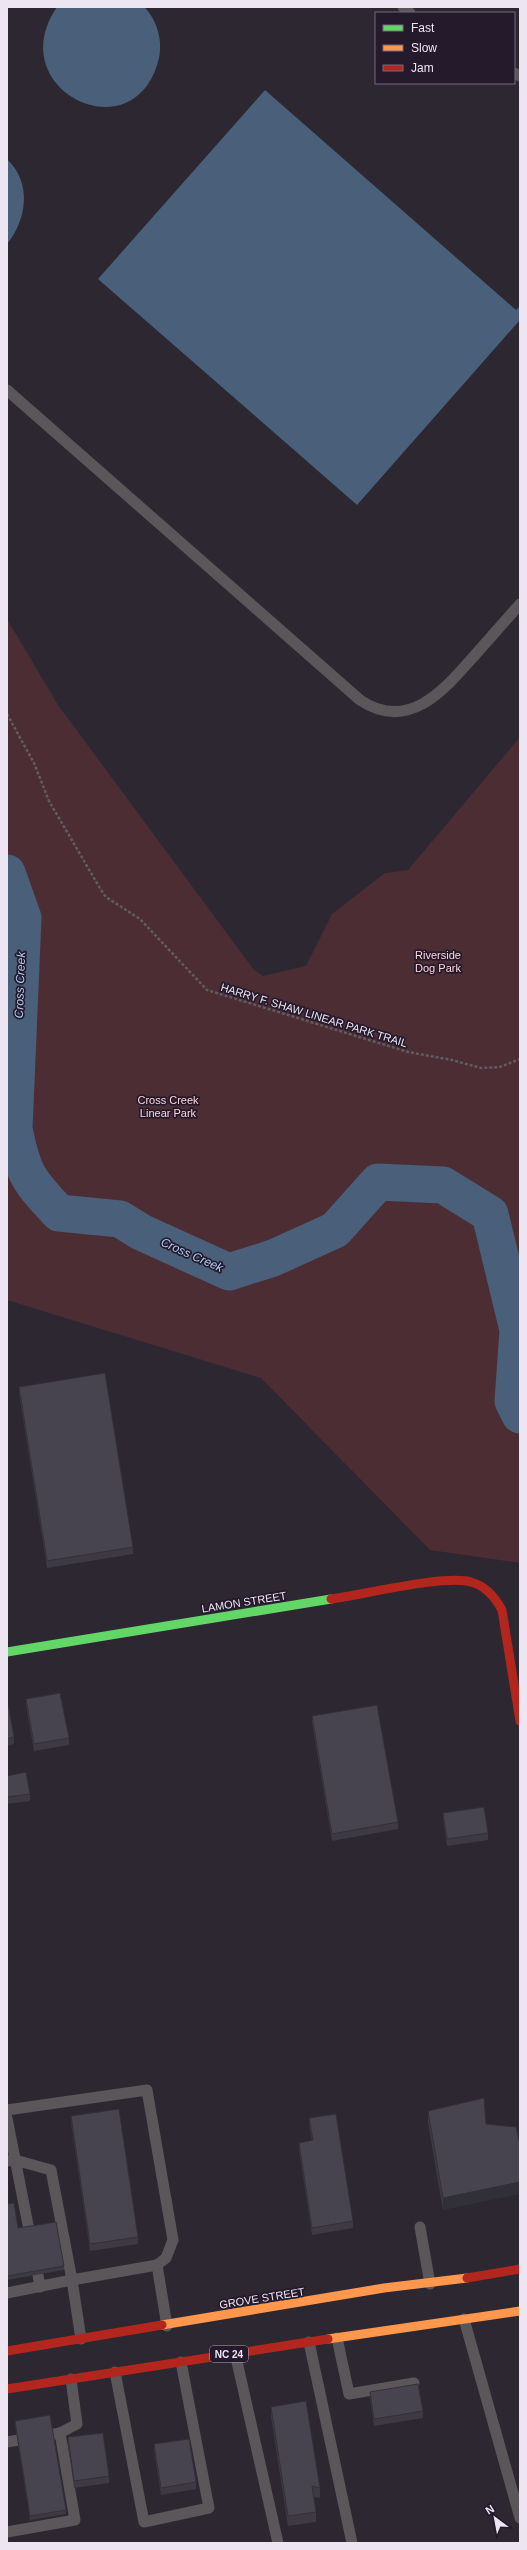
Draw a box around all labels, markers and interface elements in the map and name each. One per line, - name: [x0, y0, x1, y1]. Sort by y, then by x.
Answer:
- legend: [375, 12, 515, 84]
- text: Fast: [411, 21, 435, 35]
- text: Slow: [411, 41, 437, 55]
- text: Jam: [411, 61, 434, 75]
- park label: Riverside Dog Park: [415, 949, 461, 974]
- water label: Cross Creek: [12, 950, 28, 1019]
- street label: HARRY F. SHAW LINEAR PARK TRAIL: [219, 981, 409, 1049]
- park label: Cross Creek Linear Park: [137, 1094, 199, 1119]
- water label: Cross Creek: [159, 1235, 226, 1275]
- street label: LAMON STREET: [201, 1589, 287, 1615]
- street label: GROVE STREET: [218, 2285, 306, 2311]
- road number: NC 24: [210, 2346, 248, 2362]
- north arrow: [475, 2498, 515, 2538]
- text: N: [483, 2502, 496, 2517]

